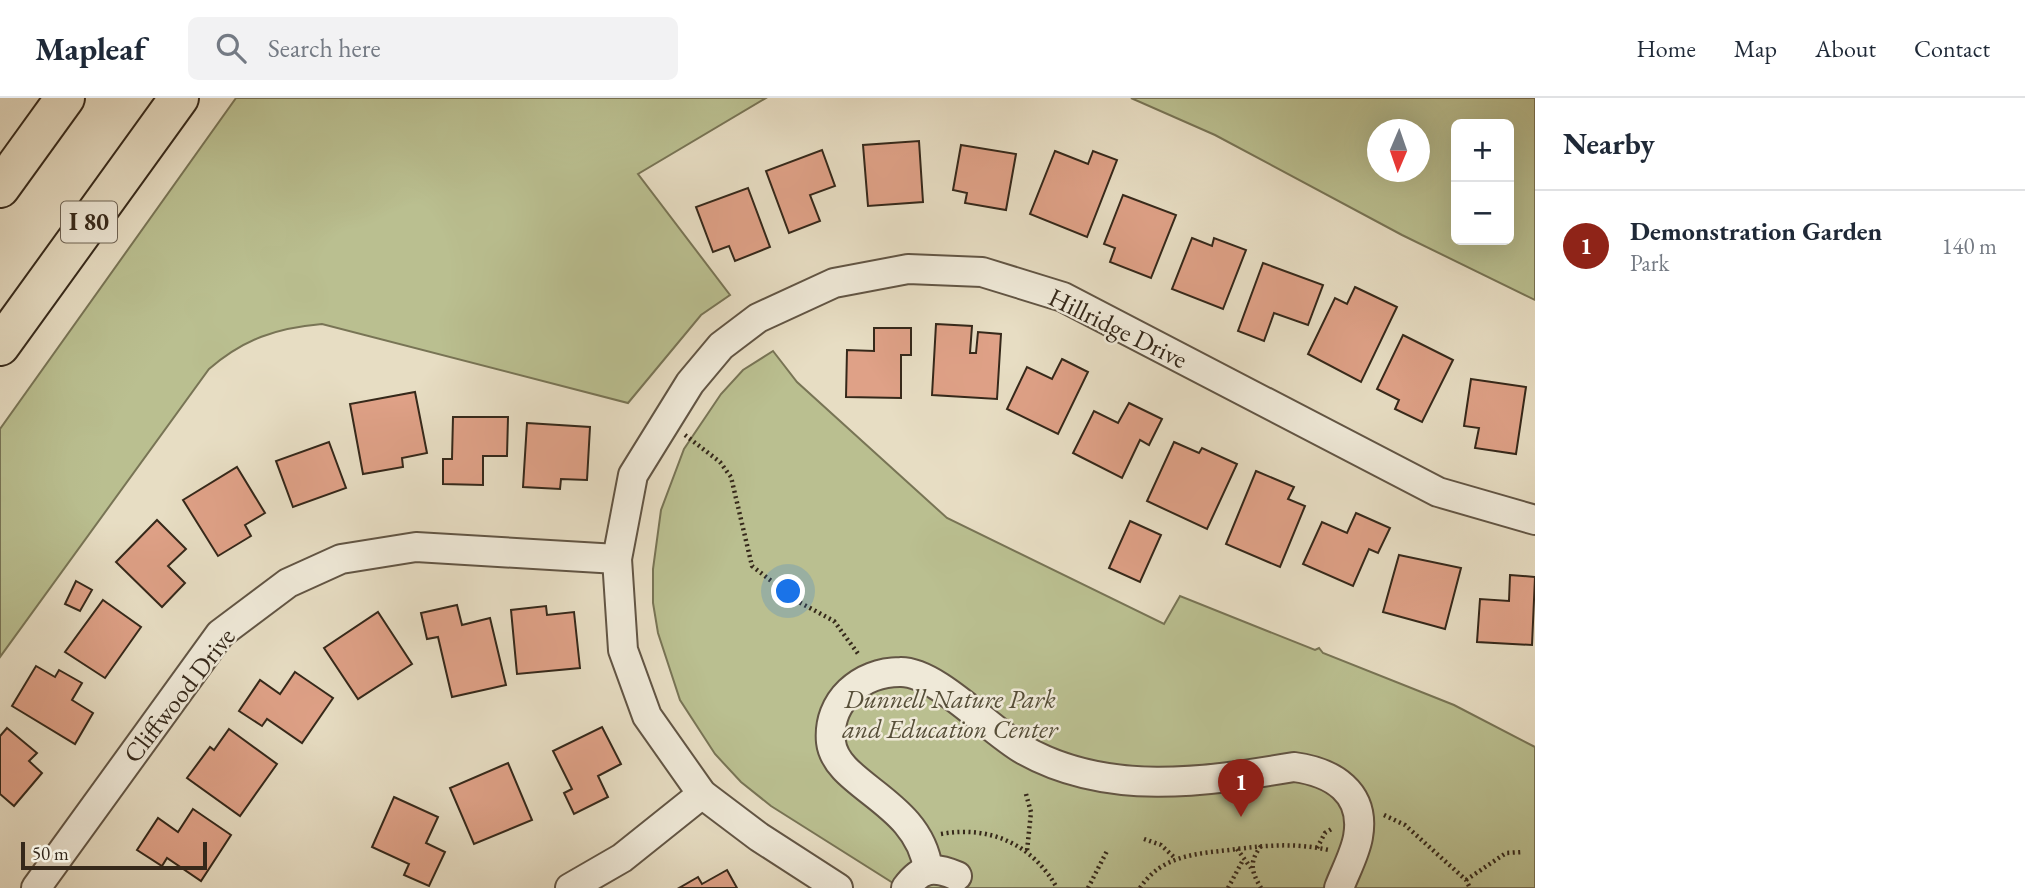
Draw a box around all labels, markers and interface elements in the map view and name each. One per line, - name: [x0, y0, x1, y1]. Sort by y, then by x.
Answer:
- search box: [188, 17, 678, 80]
- text: Mapleaf: [35, 27, 146, 70]
- icon: search: [212, 29, 250, 67]
- text: Search here: [268, 31, 381, 65]
- text: Home: [1636, 33, 1696, 64]
- text: Map: [1734, 33, 1777, 64]
- text: About: [1815, 33, 1876, 64]
- text: Contact: [1914, 33, 1990, 64]
- north arrow: [1367, 119, 1430, 182]
- map controls: [1451, 119, 1514, 245]
- button: +: [1451, 119, 1514, 182]
- text: Nearby: [1563, 124, 1655, 163]
- button: −: [1451, 182, 1514, 245]
- road number: I 80: [61, 202, 117, 242]
- text: Demonstration Garden: [1630, 214, 1882, 248]
- text: 1: [1580, 231, 1592, 261]
- text: 140 m: [1941, 231, 1997, 261]
- text: Park: [1630, 248, 1669, 278]
- street label: Hillridge Drive: [1043, 280, 1193, 376]
- your location: [771, 574, 805, 608]
- street label: Cliffwood Drive: [115, 620, 243, 770]
- park label: Dunnell Nature Park and Education Center: [841, 682, 1059, 746]
- pin: 1: [1218, 759, 1264, 817]
- scale bar: [21, 839, 206, 871]
- text: 50 m: [32, 841, 69, 866]

